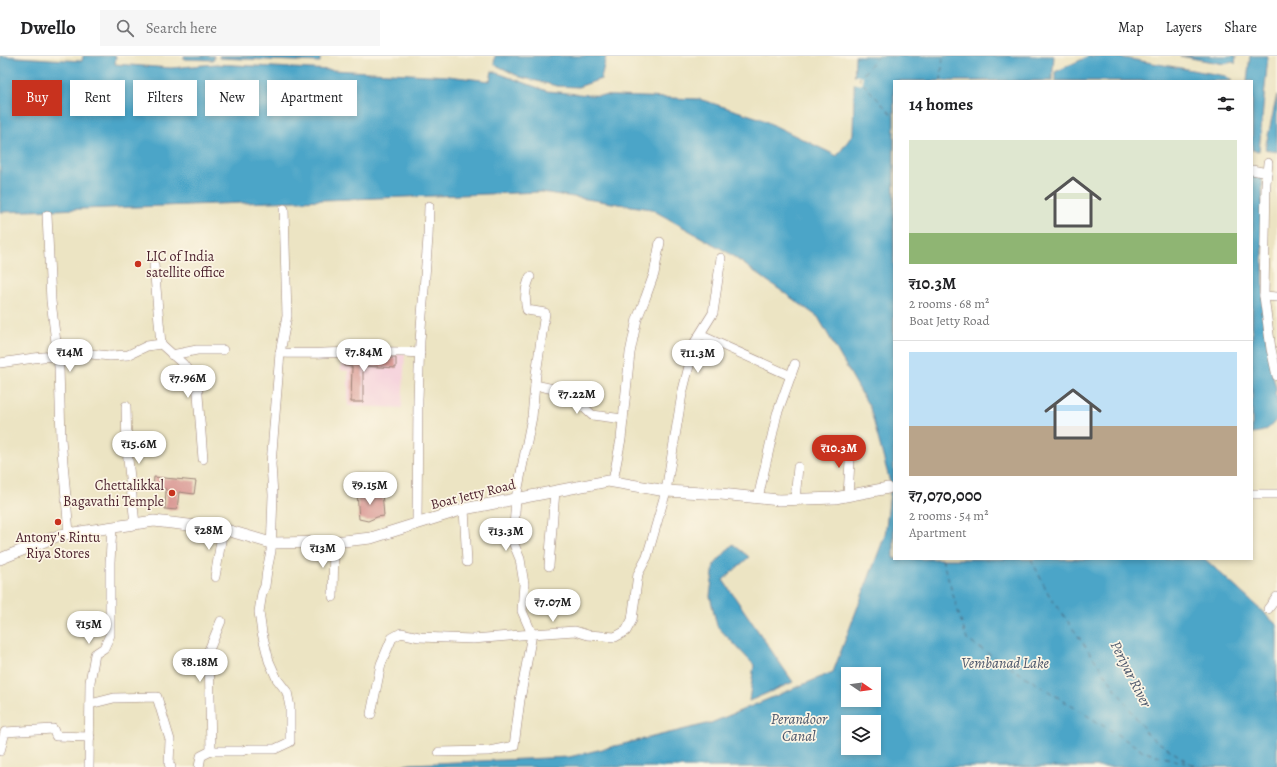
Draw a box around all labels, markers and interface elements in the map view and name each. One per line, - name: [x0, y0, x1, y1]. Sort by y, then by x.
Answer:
- search box: [100, 10, 380, 46]
- text: Dwello: [20, 15, 76, 41]
- icon: search: [114, 17, 136, 39]
- text: Search here: [146, 18, 217, 38]
- text: Map: [1118, 18, 1144, 37]
- text: Layers: [1166, 18, 1202, 37]
- text: Share: [1224, 18, 1257, 37]
- chip: Buy: [12, 80, 62, 116]
- chip: Rent: [70, 80, 125, 116]
- chip: Filters: [133, 80, 197, 116]
- chip: New: [205, 80, 259, 116]
- chip: Apartment: [267, 80, 357, 116]
- text: 14 homes: [909, 93, 973, 116]
- icon: filters: [1215, 93, 1237, 115]
- icon: home: [1037, 166, 1109, 238]
- place label: LIC of India satellite office: [146, 247, 225, 282]
- marker: LIC of India satellite office: [133, 259, 143, 269]
- text: ₹10.3M: [909, 272, 956, 295]
- text: 2 rooms · 68 m²: [909, 295, 989, 312]
- text: Boat Jetty Road: [909, 312, 990, 329]
- pin: ₹14M: [46, 339, 94, 373]
- pin: ₹7.84M: [331, 339, 397, 373]
- pin: ₹11.3M: [665, 340, 731, 374]
- text: ₹14M: [57, 343, 83, 360]
- text: ₹7.84M: [345, 343, 383, 360]
- text: ₹11.3M: [681, 344, 715, 361]
- pin: ₹7.96M: [155, 365, 221, 399]
- text: ₹7.96M: [169, 369, 207, 386]
- icon: home: [1037, 378, 1109, 450]
- pin: ₹7.22M: [544, 381, 610, 415]
- text: ₹7.22M: [558, 385, 596, 402]
- pin: ₹15.6M: [106, 431, 172, 465]
- text: ₹15.6M: [121, 435, 157, 452]
- pin: ₹10.3M: [806, 435, 872, 469]
- text: ₹10.3M: [821, 439, 857, 456]
- pin: ₹9.15M: [337, 472, 403, 506]
- street label: Boat Jetty Road: [429, 475, 518, 514]
- place label: Chettalikkal Bagavathi Temple: [63, 476, 165, 511]
- text: ₹9.15M: [352, 476, 388, 493]
- text: ₹7,070,000: [909, 484, 982, 507]
- marker: Chettalikkal Bagavathi Temple: [167, 488, 177, 498]
- text: 2 rooms · 54 m²: [909, 507, 988, 524]
- marker: Antony's Rintu Riya Stores: [53, 517, 63, 527]
- pin: ₹28M: [185, 517, 233, 551]
- pin: ₹13.3M: [473, 518, 539, 552]
- text: ₹28M: [195, 521, 223, 538]
- text: ₹13.3M: [488, 522, 524, 539]
- text: Apartment: [909, 524, 967, 541]
- place label: Antony's Rintu Riya Stores: [15, 528, 101, 563]
- pin: ₹13M: [299, 535, 347, 569]
- text: ₹13M: [310, 539, 336, 556]
- pin: ₹7.07M: [520, 589, 586, 623]
- text: ₹7.07M: [534, 593, 572, 610]
- pin: ₹15M: [65, 611, 113, 645]
- text: ₹15M: [76, 615, 102, 632]
- water label: Periyar River: [1106, 637, 1157, 711]
- pin: ₹8.18M: [167, 649, 233, 683]
- text: ₹8.18M: [182, 653, 218, 670]
- water label: Vembanad Lake: [961, 653, 1049, 673]
- north arrow: [841, 667, 881, 707]
- map controls: [841, 667, 881, 755]
- water label: Perandoor Canal: [771, 709, 828, 746]
- button: layers: [841, 715, 881, 755]

